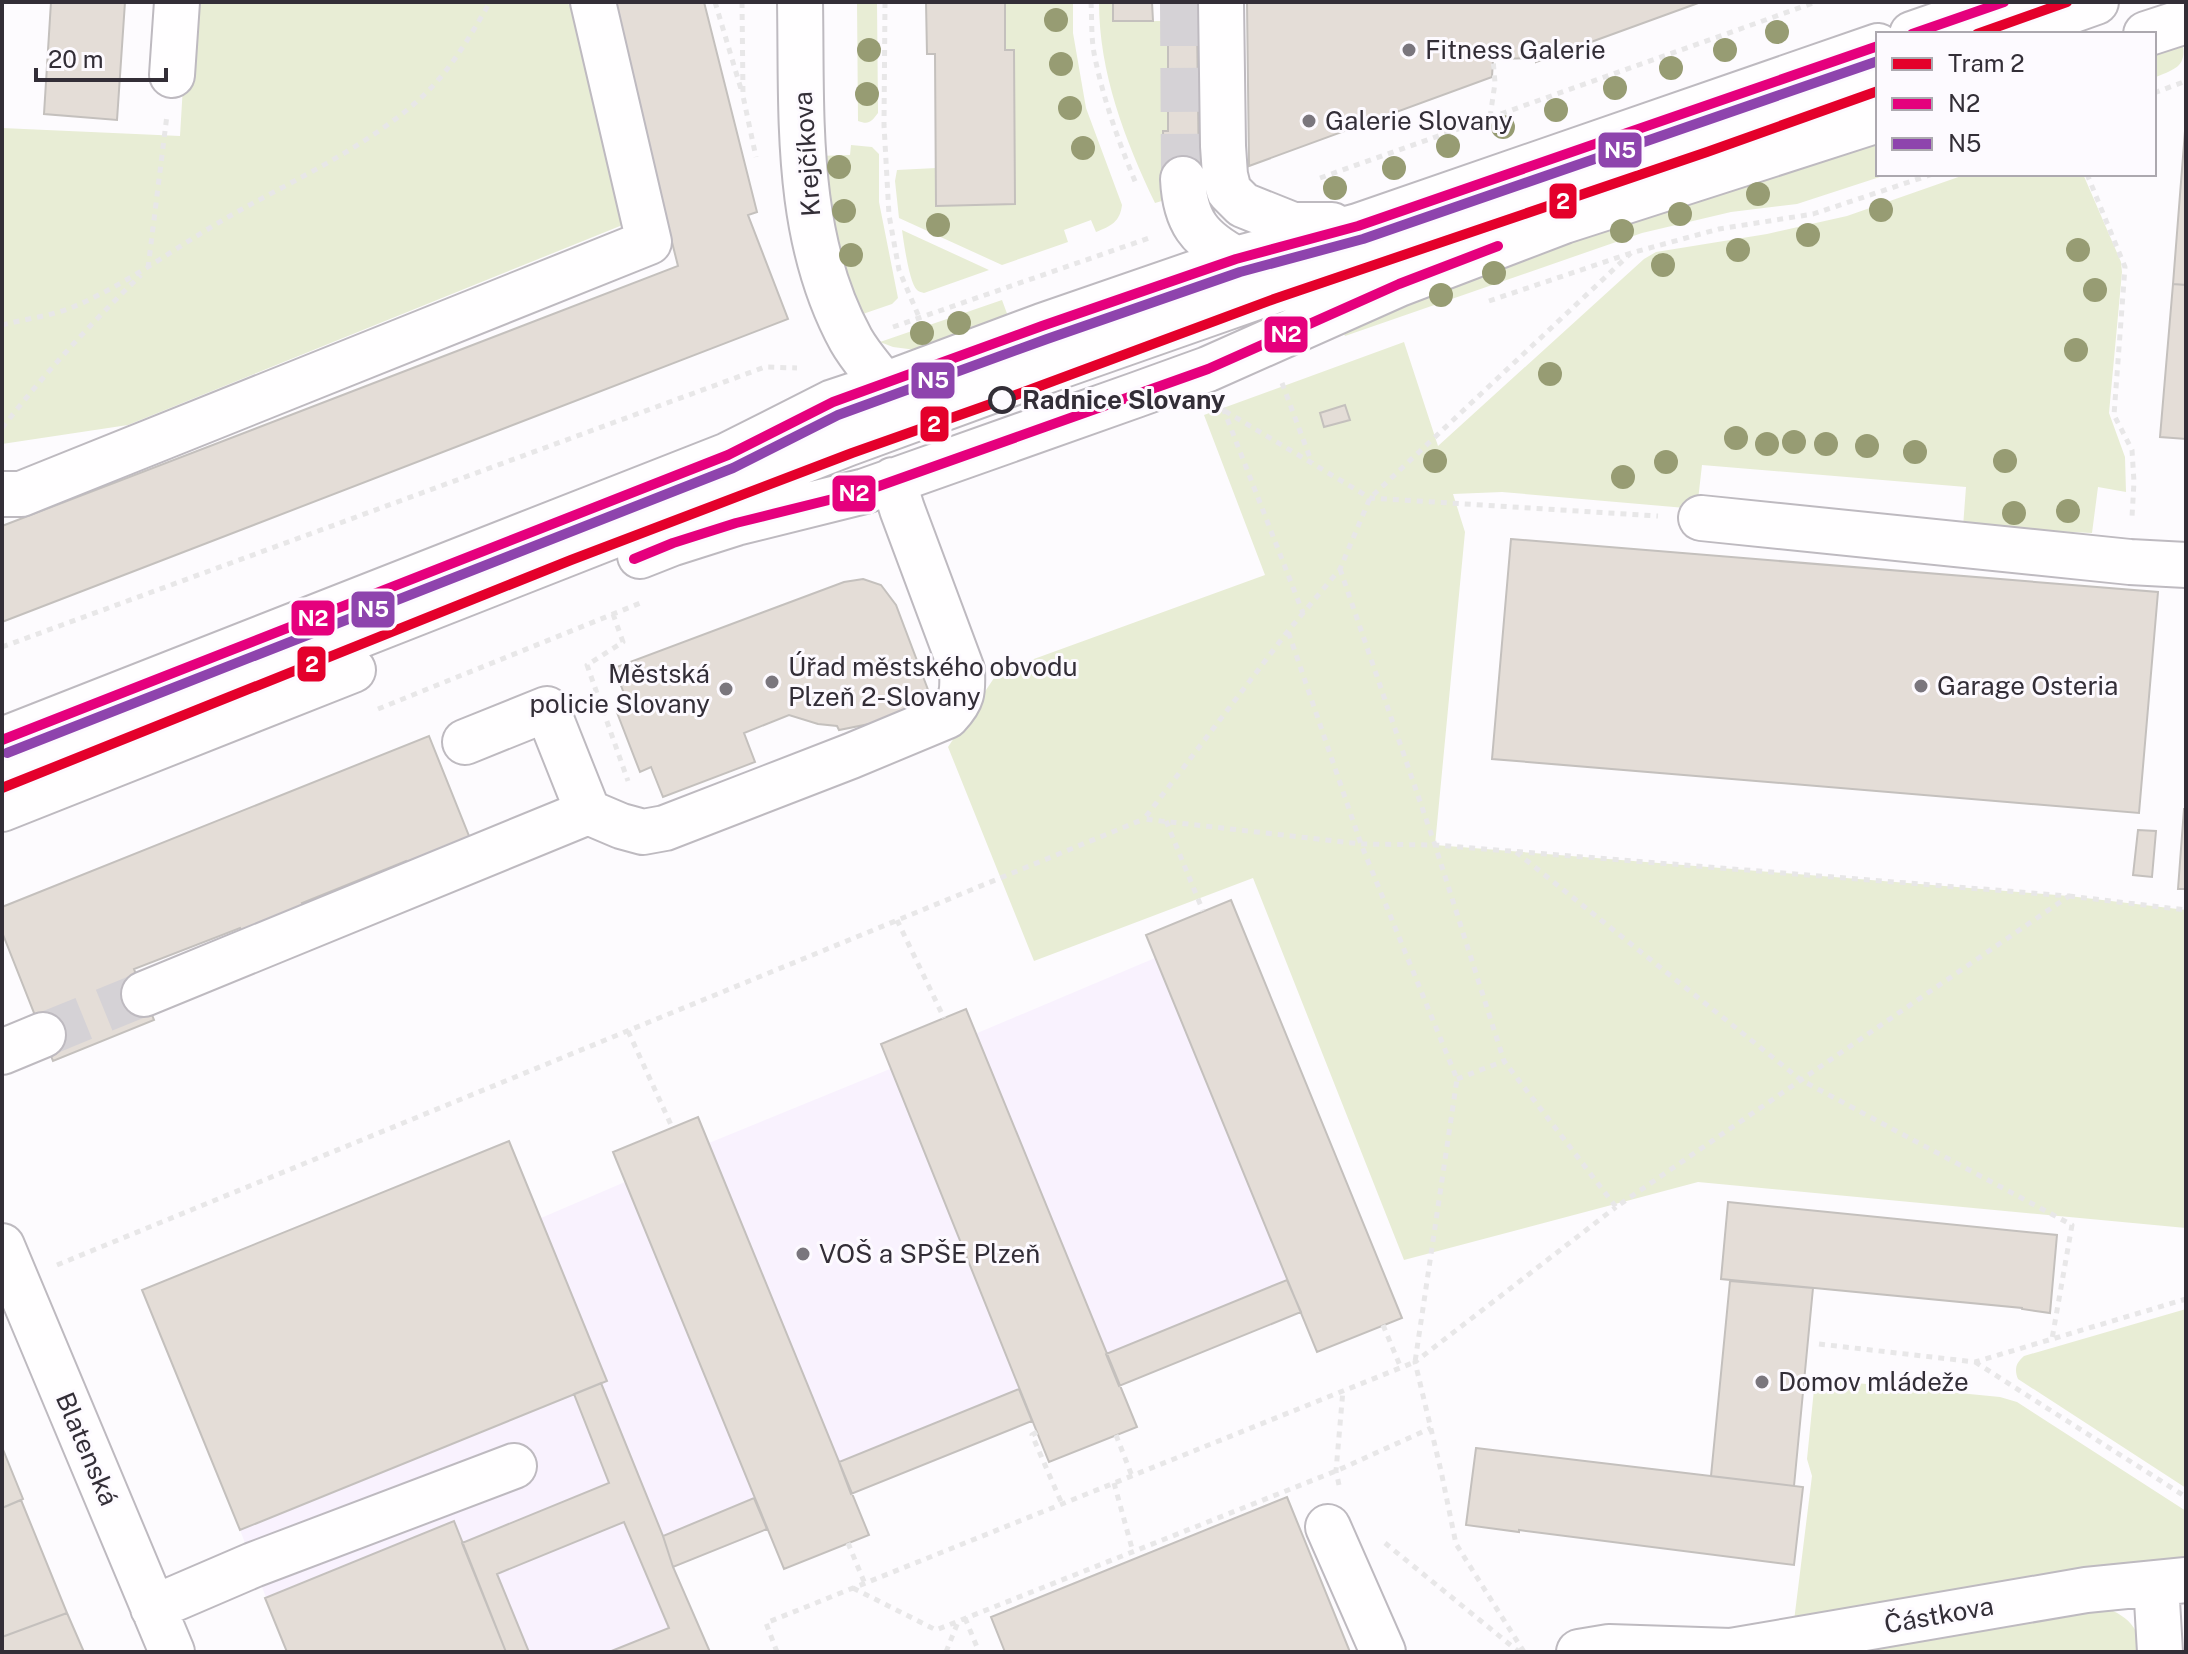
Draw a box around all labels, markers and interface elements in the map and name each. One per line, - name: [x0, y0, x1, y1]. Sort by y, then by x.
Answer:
- scale bar: [36, 32, 166, 82]
- legend: [1876, 32, 2156, 176]
- place label: Fitness Galerie: [1425, 34, 1606, 65]
- marker: Fitness Galerie: [1400, 41, 1418, 59]
- text: 20 m: [48, 45, 104, 73]
- text: Tram 2: [1948, 49, 2025, 77]
- text: N2: [1948, 89, 1980, 117]
- street label: Krejčíkova: [787, 90, 826, 218]
- place label: Galerie Slovany: [1325, 105, 1513, 136]
- marker: Galerie Slovany: [1300, 112, 1318, 130]
- text: N5: [1948, 129, 1981, 157]
- line badge: N5: [1597, 131, 1643, 169]
- text: N5: [1604, 137, 1636, 163]
- line badge: 2: [1548, 182, 1578, 220]
- text: 2: [1556, 188, 1570, 214]
- line badge: N2: [1263, 315, 1309, 354]
- text: N2: [1270, 321, 1302, 347]
- line badge: N5: [910, 361, 956, 400]
- text: N5: [917, 367, 949, 393]
- place label: Radnice Slovany: [1022, 384, 1226, 415]
- marker: Radnice Slovany: [989, 387, 1015, 413]
- line badge: 2: [919, 405, 950, 443]
- text: 2: [927, 411, 941, 437]
- line badge: N2: [831, 474, 877, 513]
- text: N2: [838, 480, 870, 506]
- line badge: N5: [350, 590, 396, 629]
- text: N5: [357, 596, 389, 622]
- line badge: N2: [290, 599, 336, 637]
- text: N2: [297, 605, 329, 631]
- line badge: 2: [296, 645, 327, 683]
- text: 2: [305, 651, 319, 677]
- place label: Úřad městského obvodu Plzeň 2-Slovany: [788, 651, 1078, 712]
- place label: Městská policie Slovany: [530, 658, 710, 719]
- place label: Garage Osteria: [1937, 670, 2118, 701]
- marker: Úřad městského obvodu Plzeň 2-Slovany: [763, 673, 781, 691]
- marker: Garage Osteria: [1912, 677, 1930, 695]
- marker: Městská policie Slovany: [717, 680, 735, 698]
- place label: VOŠ a SPŠE Plzeň: [819, 1238, 1040, 1269]
- marker: VOŠ a SPŠE Plzeň: [794, 1245, 812, 1263]
- place label: Domov mládeže: [1778, 1366, 1969, 1397]
- marker: Domov mládeže: [1753, 1373, 1771, 1391]
- street label: Blatenská: [50, 1387, 125, 1510]
- street label: Částkova: [1882, 1590, 1996, 1639]

